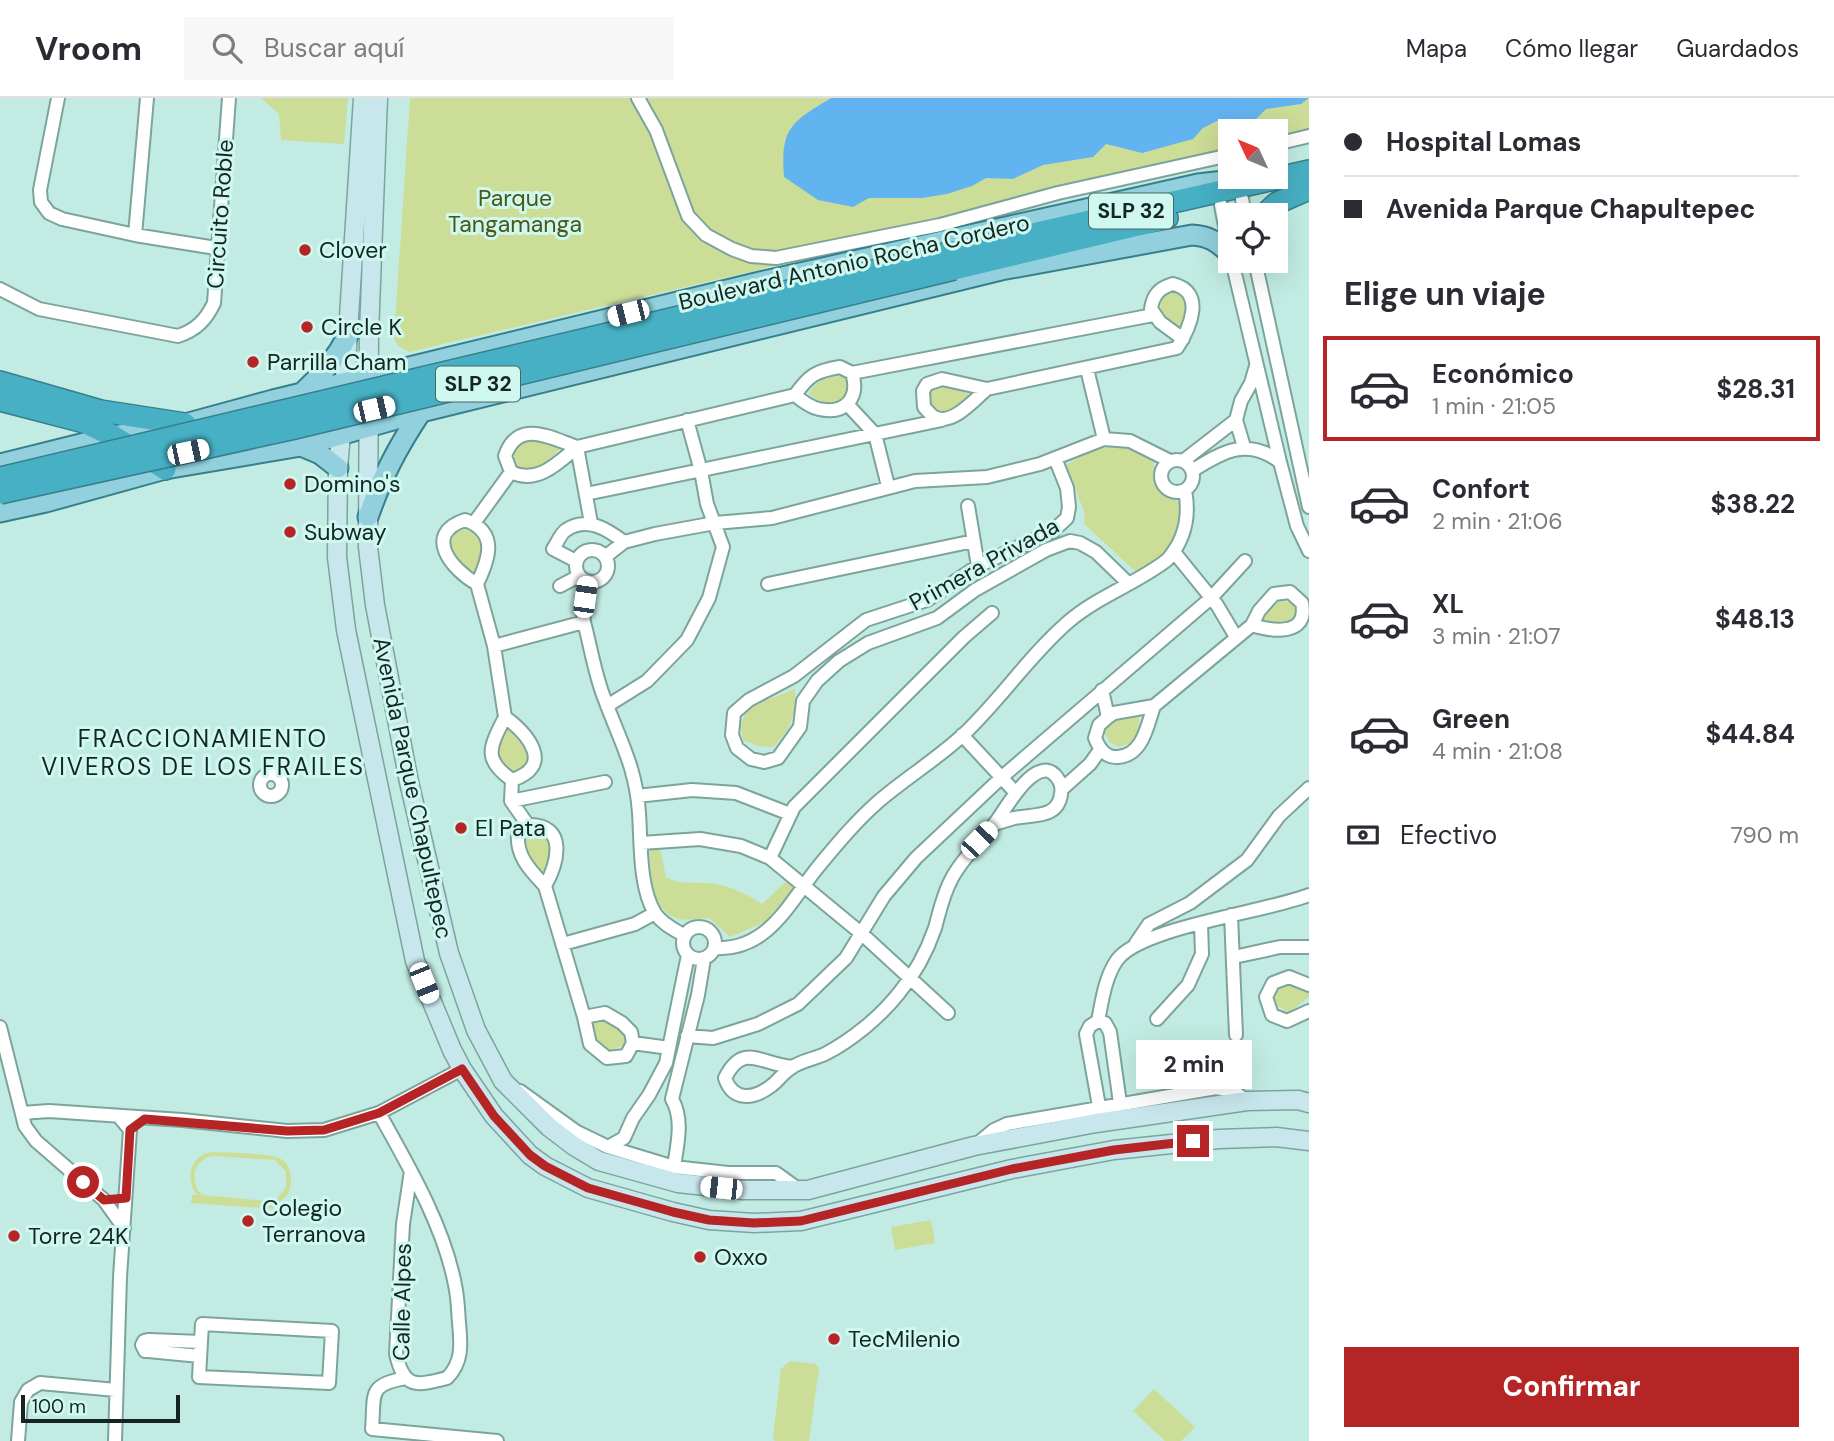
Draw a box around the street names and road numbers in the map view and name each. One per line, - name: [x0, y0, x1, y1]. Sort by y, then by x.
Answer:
- street label: Circuito Roble: [200, 138, 240, 290]
- road number: SLP 32: [1089, 194, 1173, 228]
- street label: Boulevard Antonio Rocha Cordero: [676, 207, 1032, 317]
- road number: SLP 32: [436, 366, 520, 402]
- street label: Primera Privada: [904, 511, 1064, 617]
- street label: Avenida Parque Chapultepec: [366, 634, 460, 942]
- street label: Calle Alpes: [386, 1243, 418, 1361]

